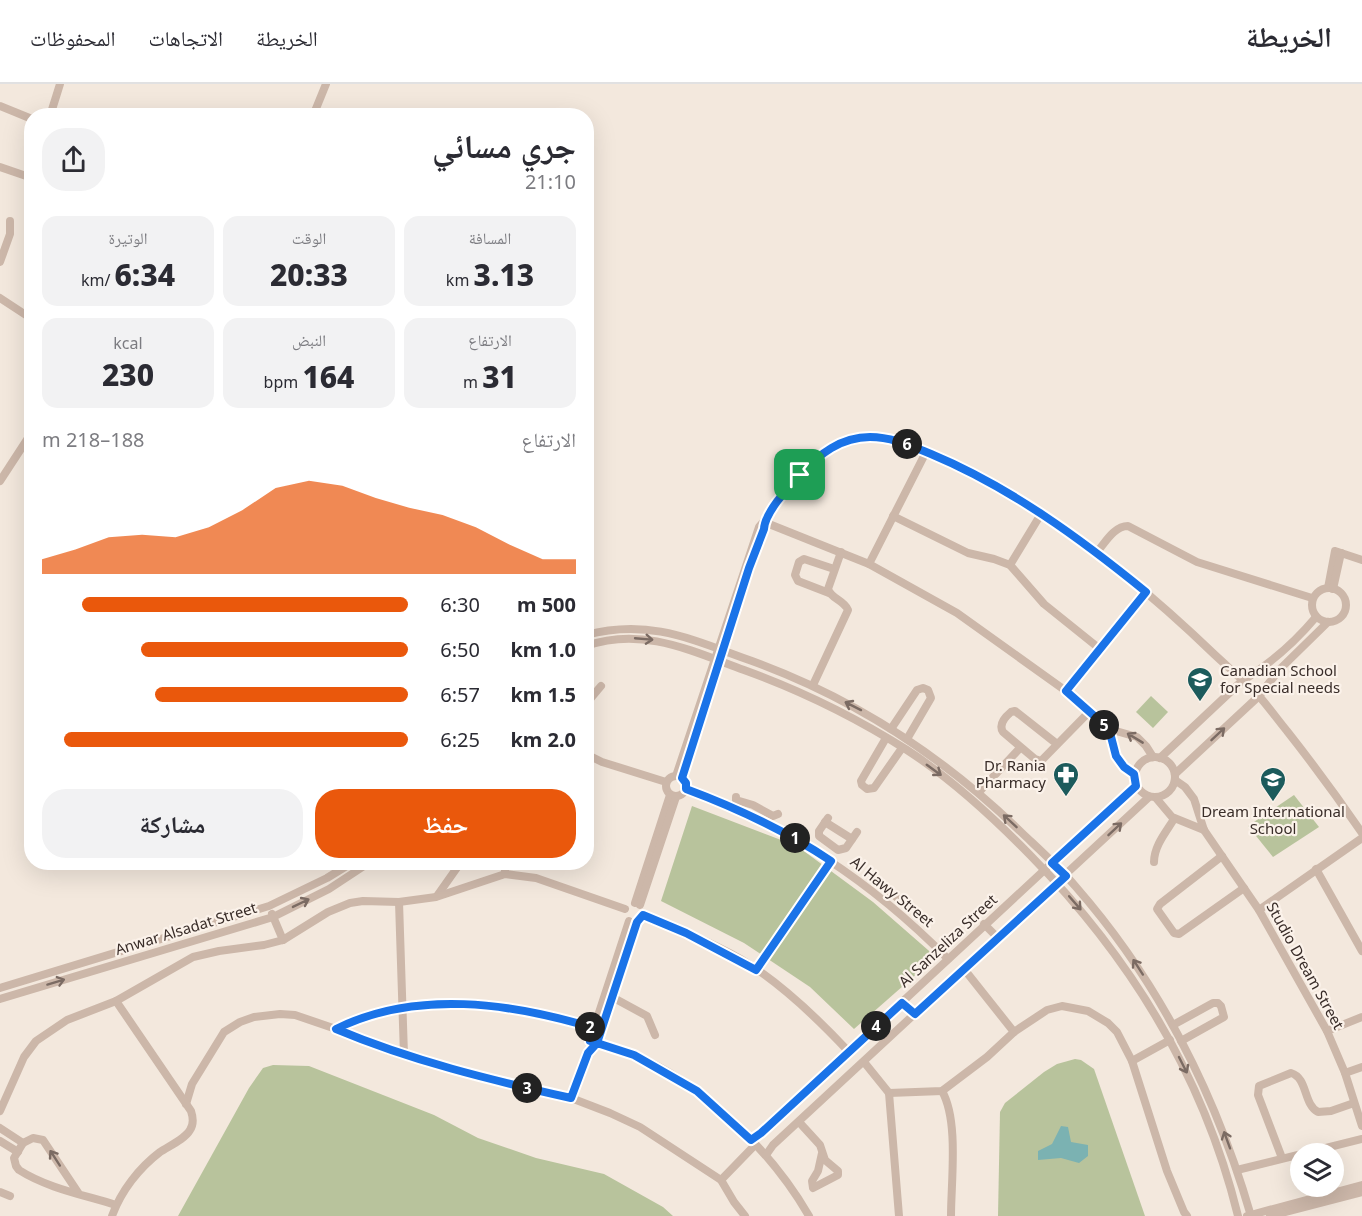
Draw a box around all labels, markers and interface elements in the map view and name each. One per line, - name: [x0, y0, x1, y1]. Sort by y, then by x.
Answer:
- text: الخريطة: [1246, 17, 1332, 55]
- text: المحفوظات: [30, 24, 115, 52]
- text: الاتجاهات: [148, 24, 223, 52]
- text: الخريطة: [256, 24, 318, 52]
- text: جري مسائي: [432, 123, 576, 168]
- button: share: [42, 128, 105, 191]
- text: 21:10: [525, 168, 576, 195]
- text: الوتيرة: [109, 227, 147, 249]
- text: الوقت: [292, 227, 326, 249]
- text: المسافة: [469, 227, 511, 249]
- text: 6:34: [115, 254, 175, 295]
- text: 20:33: [270, 254, 348, 295]
- text: 3.13: [474, 254, 534, 295]
- text: /km: [81, 269, 115, 291]
- text: km: [446, 269, 474, 291]
- text: النبض: [292, 329, 326, 351]
- text: الارتفاع: [468, 329, 512, 351]
- text: kcal: [113, 332, 143, 354]
- text: 230: [102, 354, 154, 395]
- text: 164: [302, 356, 354, 397]
- text: 31: [482, 356, 517, 397]
- text: bpm: [264, 371, 302, 393]
- text: m: [463, 371, 482, 393]
- text: 188–218 m: [42, 426, 145, 453]
- text: الارتفاع: [521, 426, 576, 453]
- pin: 6: [892, 429, 922, 459]
- text: 6: [902, 433, 912, 455]
- pin: [774, 449, 825, 500]
- icon: arrive: [783, 458, 816, 491]
- text: 6:30: [440, 591, 480, 618]
- text: 500 m: [517, 591, 576, 618]
- one-way arrow: [633, 633, 653, 644]
- text: 6:50: [440, 636, 480, 663]
- text: 1.0 km: [510, 636, 576, 663]
- place label: Canadian School for Special needs: [1220, 660, 1340, 697]
- school or university icon: Canadian School for Special needs: [1185, 665, 1215, 703]
- text: 6:57: [440, 681, 480, 708]
- text: 1.5 km: [510, 681, 576, 708]
- one-way arrow: [845, 700, 862, 712]
- pin: 5: [1089, 710, 1119, 740]
- text: 5: [1099, 714, 1109, 736]
- text: 6:25: [440, 726, 480, 753]
- text: 2.0 km: [510, 726, 576, 753]
- one-way arrow: [1211, 727, 1226, 741]
- one-way arrow: [1126, 731, 1143, 744]
- place label: Dr. Rania Pharmacy: [976, 755, 1046, 792]
- pharmacy icon: Dr. Rania Pharmacy: [1051, 760, 1081, 798]
- one-way arrow: [926, 764, 942, 776]
- school or university icon: Dream International School: [1258, 765, 1288, 803]
- button: مشاركة: [42, 789, 303, 858]
- button: حفظ: [315, 789, 576, 858]
- place label: Dream International School: [1201, 801, 1345, 838]
- one-way arrow: [1002, 814, 1017, 828]
- one-way arrow: [1108, 822, 1123, 836]
- pin: 1: [780, 823, 810, 853]
- text: 1: [790, 827, 800, 849]
- street label: Al Hawy Street: [847, 851, 939, 931]
- street label: Al Sanzeliza Street: [894, 889, 1001, 991]
- one-way arrow: [1068, 895, 1082, 911]
- one-way arrow: [292, 896, 310, 908]
- street label: Anwar Alsadat Street: [112, 897, 260, 959]
- street label: Studio Dream Street: [1263, 898, 1349, 1033]
- one-way arrow: [1131, 959, 1144, 976]
- one-way arrow: [46, 976, 65, 987]
- pin: 4: [861, 1011, 891, 1041]
- pin: 2: [575, 1012, 605, 1042]
- text: 4: [871, 1015, 881, 1037]
- text: 2: [585, 1016, 595, 1038]
- one-way arrow: [1178, 1056, 1189, 1074]
- pin: 3: [512, 1073, 542, 1103]
- text: 3: [522, 1077, 532, 1099]
- one-way arrow: [1220, 1132, 1231, 1150]
- map controls: [1290, 1143, 1344, 1197]
- button: layers: [1290, 1143, 1344, 1197]
- one-way arrow: [49, 1149, 62, 1166]

